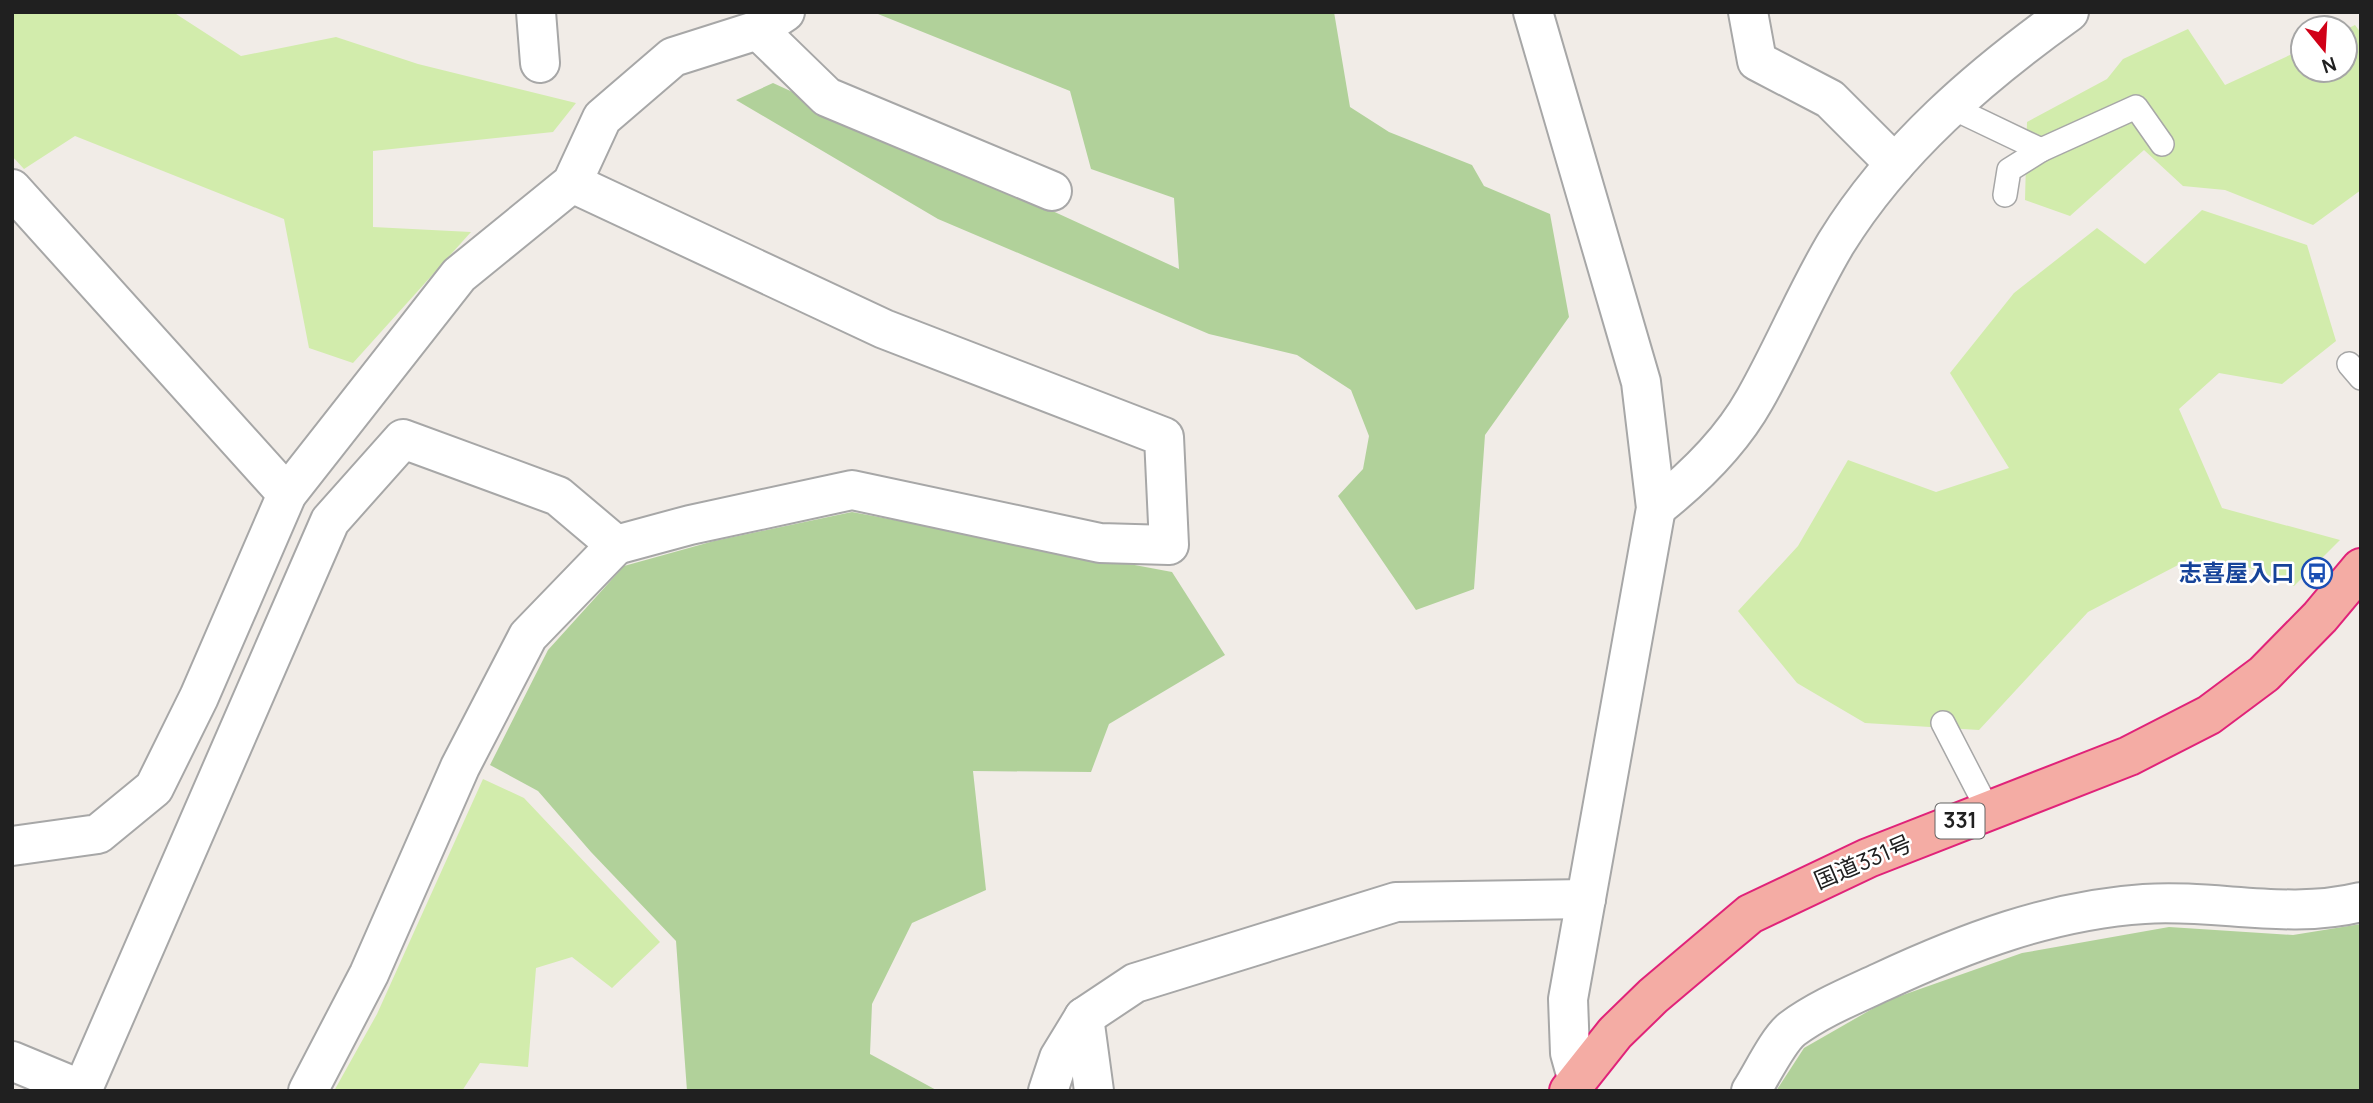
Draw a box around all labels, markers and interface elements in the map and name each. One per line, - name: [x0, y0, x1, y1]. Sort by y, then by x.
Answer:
- north arrow: [2289, 14, 2359, 84]
- text: N: [2319, 51, 2340, 80]
- place label: 志喜屋入口: [2179, 556, 2294, 588]
- bus stop icon: 志喜屋入口: [2300, 556, 2334, 590]
- road number: 331: [1936, 804, 1984, 838]
- street label: 国道331号: [1809, 826, 1916, 896]

